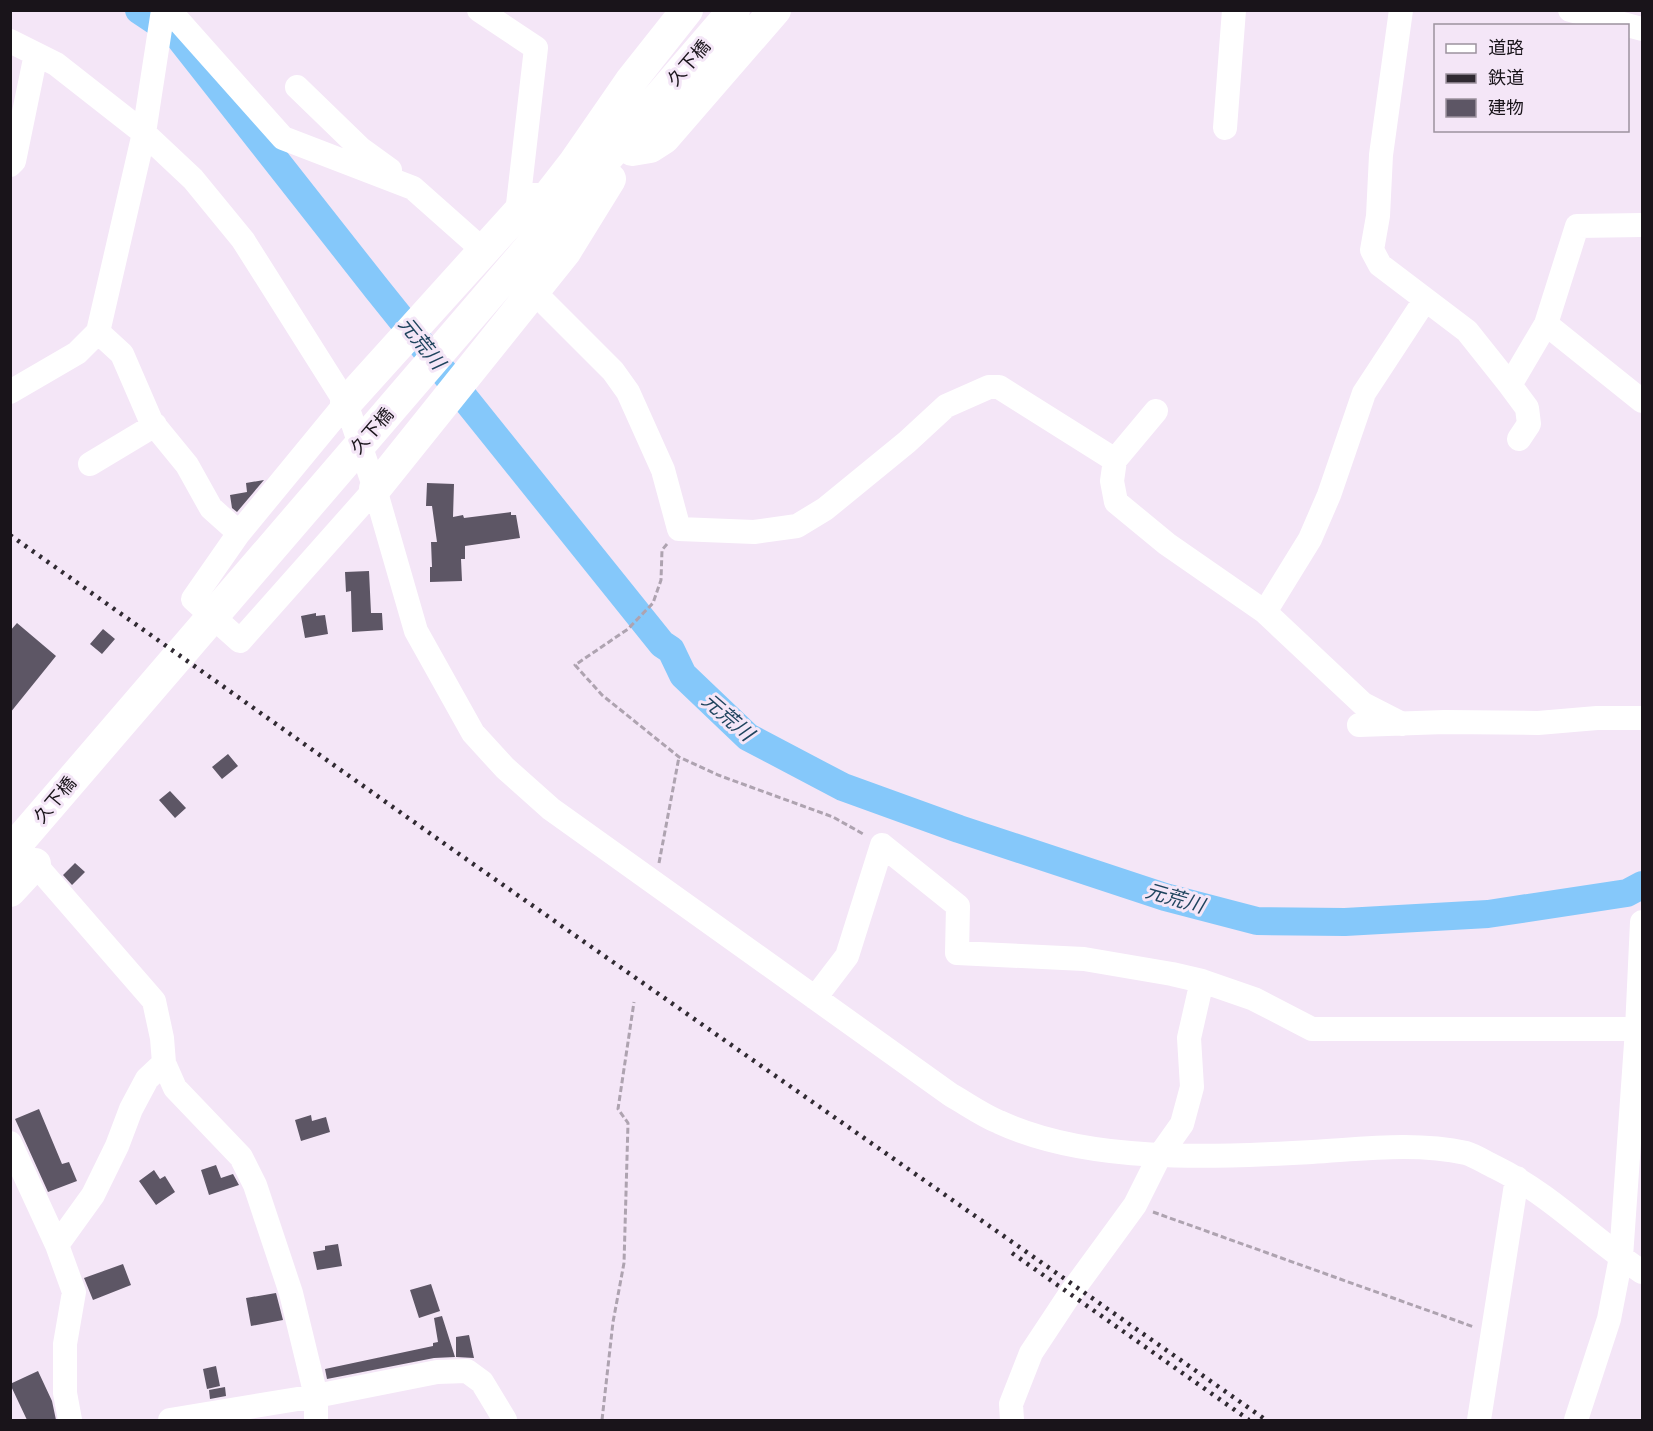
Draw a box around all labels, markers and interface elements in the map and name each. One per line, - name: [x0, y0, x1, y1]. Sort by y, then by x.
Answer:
- legend: [1434, 24, 1629, 132]
- street label: 久下橋: [664, 36, 714, 90]
- text: 道路: [1488, 38, 1524, 58]
- text: 鉄道: [1488, 68, 1524, 88]
- text: 建物: [1488, 98, 1524, 118]
- water label: 元荒川: [395, 313, 451, 375]
- street label: 久下橋: [347, 404, 397, 458]
- water label: 元荒川: [698, 689, 759, 746]
- street label: 久下橋: [30, 773, 80, 827]
- water label: 元荒川: [1143, 879, 1209, 917]

